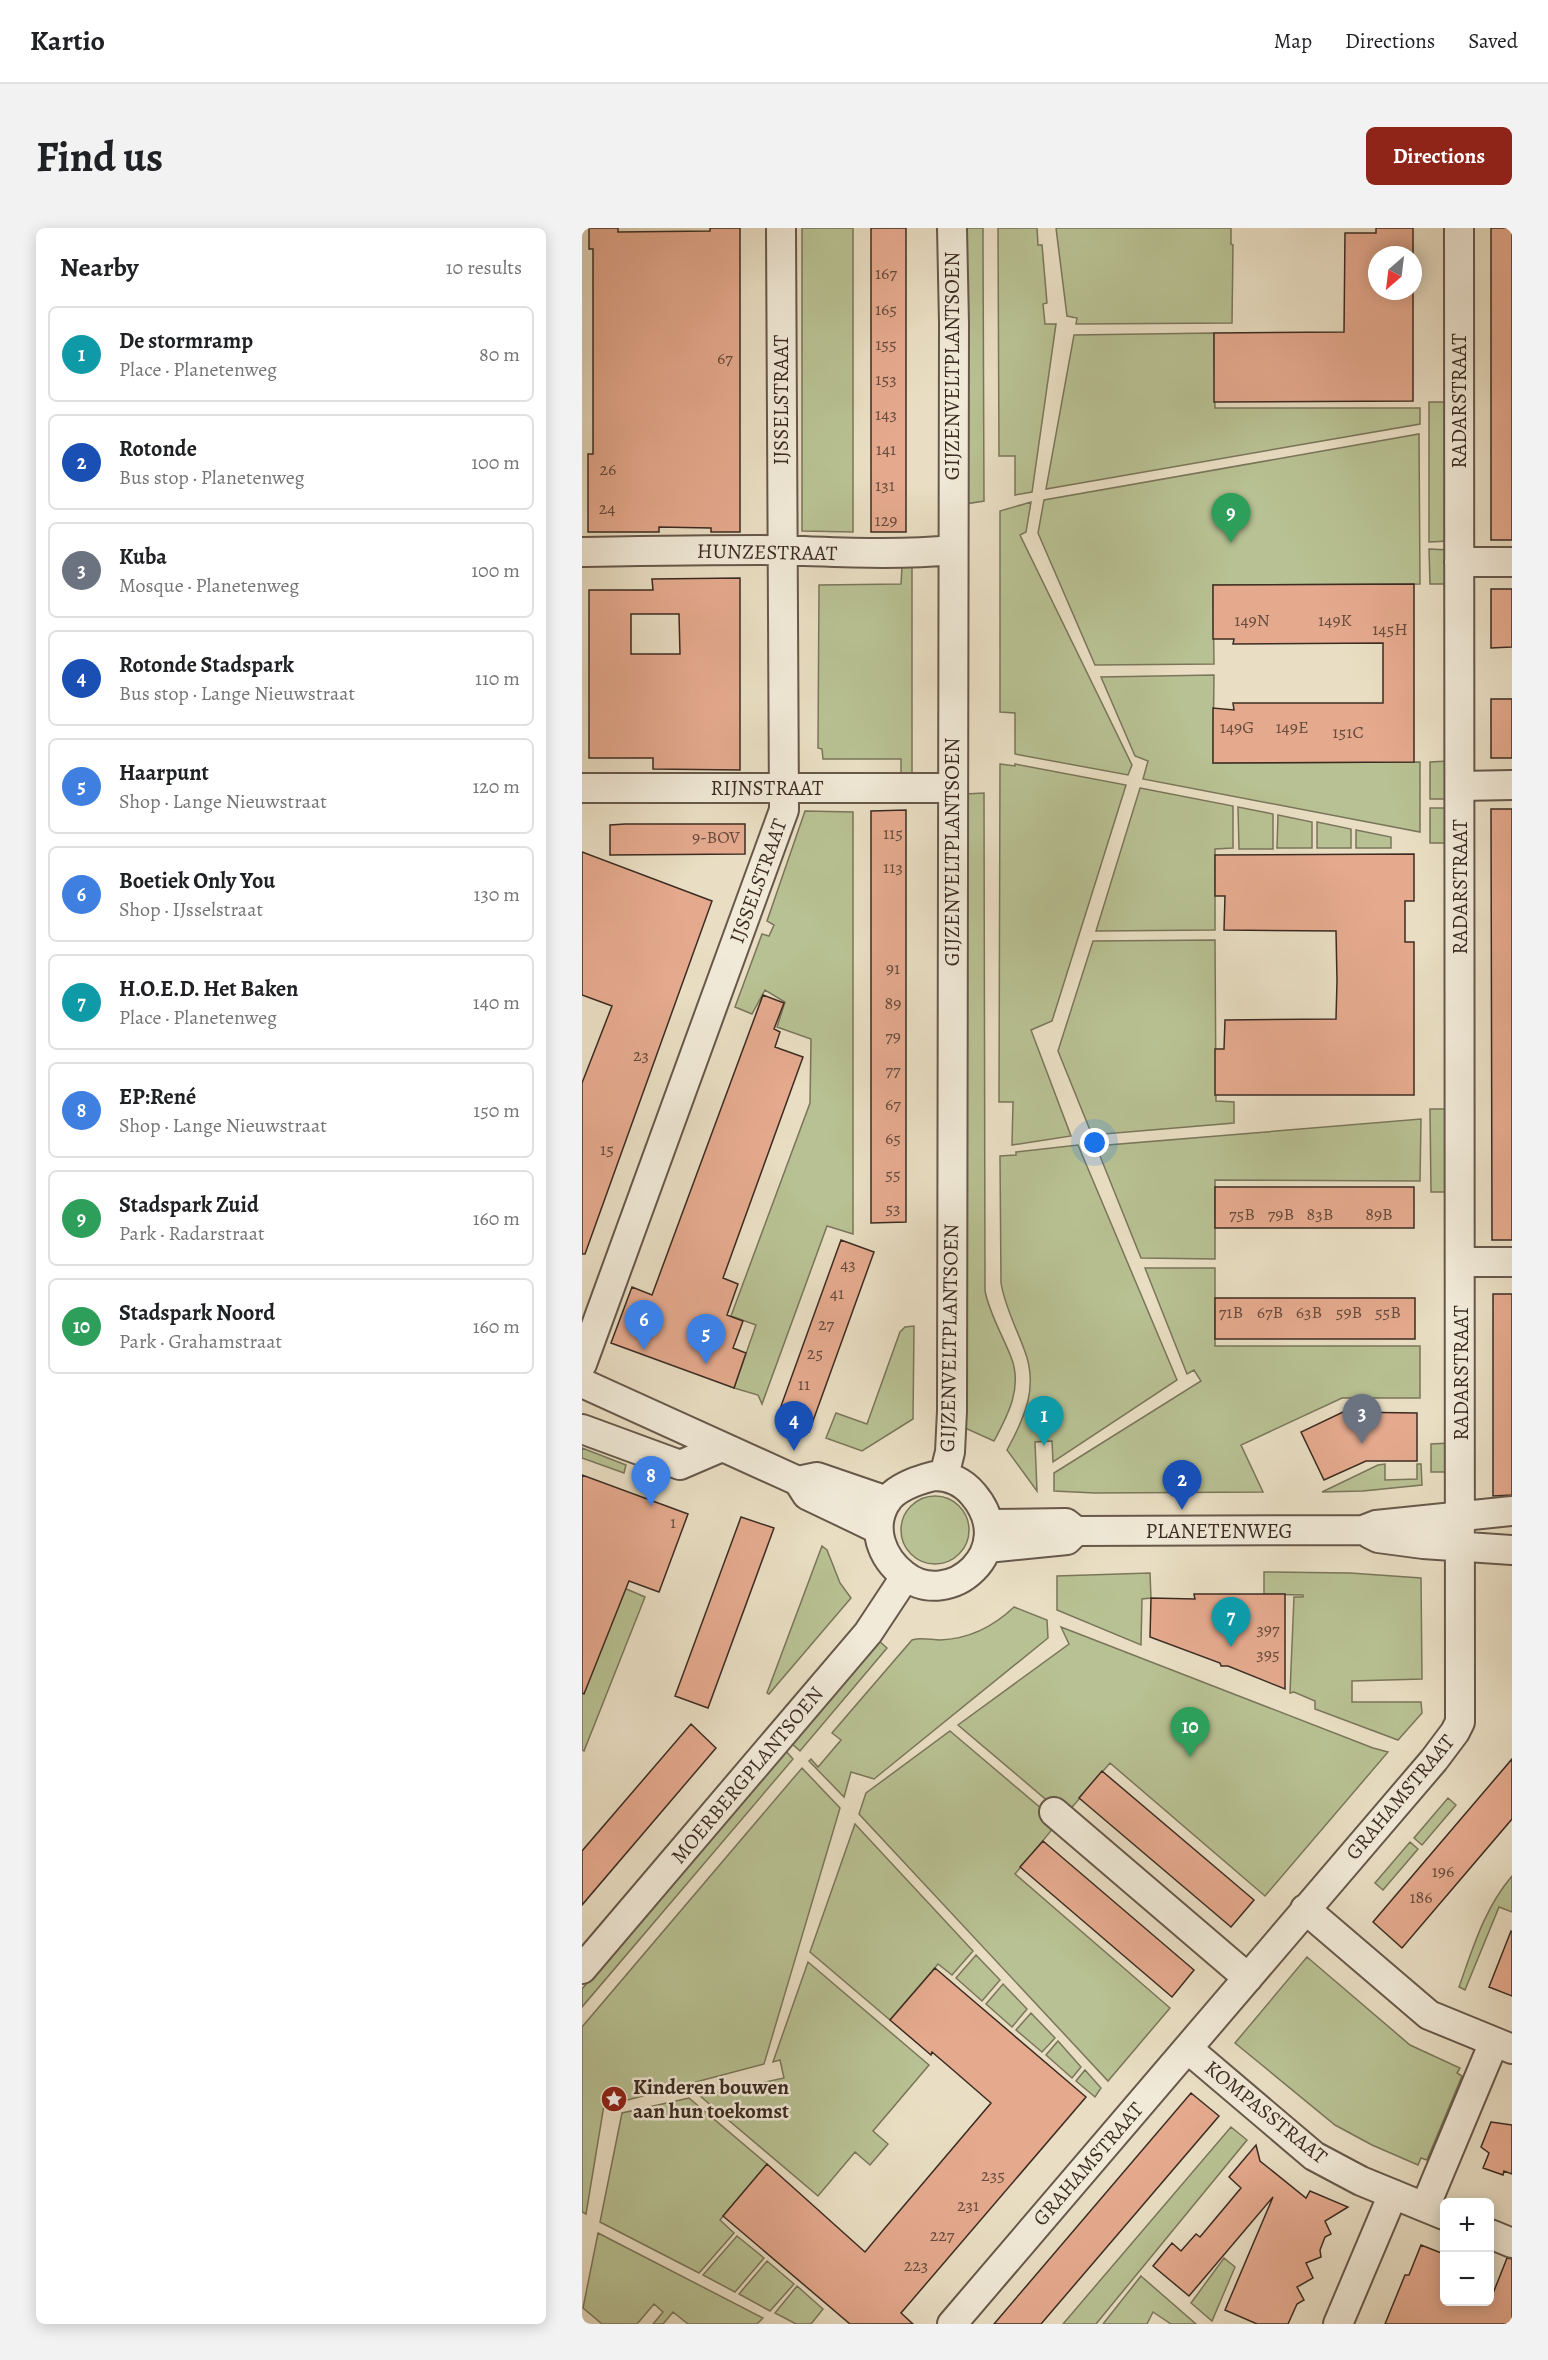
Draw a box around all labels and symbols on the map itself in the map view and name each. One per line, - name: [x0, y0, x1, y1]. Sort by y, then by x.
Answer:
- north arrow: [1368, 246, 1422, 300]
- street label: GIJZENVELTPLANTSOEN: [938, 252, 966, 480]
- house number: 167: [875, 261, 897, 285]
- house number: 165: [875, 297, 897, 321]
- house number: 155: [875, 332, 897, 356]
- street label: RADARSTRAAT: [1445, 333, 1473, 469]
- street label: IJSSELSTRAAT: [767, 334, 795, 465]
- house number: 67: [717, 346, 733, 370]
- house number: 153: [875, 367, 897, 391]
- house number: 143: [875, 402, 897, 426]
- house number: 141: [876, 437, 896, 461]
- house number: 26: [600, 457, 616, 481]
- house number: 131: [875, 473, 895, 497]
- pin: 9: [1212, 494, 1250, 543]
- house number: 24: [599, 496, 615, 520]
- house number: 129: [875, 508, 897, 532]
- street label: HUNZESTRAAT: [697, 537, 838, 567]
- house number: 149N: [1234, 608, 1270, 632]
- house number: 149K: [1318, 608, 1353, 632]
- house number: 145H: [1372, 617, 1408, 641]
- house number: 149G: [1220, 715, 1254, 739]
- house number: 149E: [1275, 715, 1309, 739]
- house number: 151C: [1332, 720, 1364, 744]
- street label: GIJZENVELTPLANTSOEN: [938, 738, 966, 966]
- street label: RIJNSTRAAT: [710, 774, 824, 802]
- street label: IJSSELSTRAAT: [722, 814, 794, 947]
- street label: RADARSTRAAT: [1446, 819, 1474, 955]
- house number: 115: [883, 821, 903, 845]
- house number: 9-BOV: [692, 825, 740, 849]
- house number: 113: [883, 855, 903, 879]
- house number: 91: [886, 956, 900, 980]
- house number: 89: [885, 991, 901, 1015]
- house number: 79: [885, 1024, 901, 1048]
- house number: 23: [633, 1043, 649, 1067]
- house number: 77: [885, 1058, 901, 1082]
- house number: 67: [885, 1092, 901, 1116]
- house number: 65: [885, 1126, 901, 1150]
- your location: [1080, 1128, 1109, 1157]
- house number: 15: [600, 1137, 614, 1161]
- house number: 55: [885, 1162, 901, 1186]
- house number: 53: [885, 1196, 901, 1220]
- house number: 75B: [1229, 1202, 1255, 1226]
- house number: 79B: [1268, 1202, 1294, 1226]
- house number: 83B: [1307, 1202, 1333, 1226]
- house number: 89B: [1365, 1202, 1393, 1226]
- street label: GIJZENVELTPLANTSOEN: [933, 1223, 965, 1453]
- house number: 43: [840, 1252, 856, 1276]
- house number: 41: [830, 1281, 844, 1305]
- pin: 6: [624, 1300, 664, 1350]
- house number: 71B: [1219, 1300, 1243, 1324]
- house number: 67B: [1257, 1300, 1283, 1324]
- house number: 63B: [1296, 1300, 1322, 1324]
- house number: 59B: [1336, 1300, 1362, 1324]
- house number: 55B: [1375, 1300, 1401, 1324]
- street label: RADARSTRAAT: [1447, 1305, 1475, 1441]
- house number: 27: [818, 1312, 834, 1336]
- pin: 5: [686, 1314, 726, 1364]
- house number: 25: [807, 1341, 823, 1365]
- house number: 11: [798, 1372, 810, 1396]
- pin: 3: [1342, 1394, 1382, 1444]
- pin: 1: [1024, 1396, 1064, 1446]
- pin: 4: [774, 1402, 814, 1451]
- pin: 8: [632, 1456, 670, 1506]
- pin: 2: [1162, 1460, 1202, 1510]
- house number: 1: [670, 1510, 676, 1534]
- street label: PLANETENWEG: [1145, 1517, 1293, 1545]
- pin: 7: [1212, 1598, 1250, 1647]
- house number: 397: [1256, 1617, 1280, 1641]
- house number: 395: [1256, 1642, 1280, 1666]
- street label: MOERBERGPLANTSOEN: [665, 1680, 829, 1870]
- pin: 10: [1170, 1708, 1210, 1757]
- street label: GRAHAMSTRAAT: [1339, 1728, 1461, 1866]
- house number: 196: [1432, 1859, 1454, 1883]
- house number: 186: [1409, 1885, 1433, 1909]
- street label: KOMPASSTRAAT: [1199, 2054, 1334, 2171]
- place label: Kinderen bouwen aan hun toekomst: [633, 2073, 789, 2125]
- place icon: Kinderen bouwen aan hun toekomst: [599, 2084, 629, 2114]
- street label: GRAHAMSTRAAT: [1026, 2096, 1150, 2232]
- house number: 235: [981, 2163, 1005, 2187]
- house number: 231: [957, 2193, 979, 2217]
- house number: 227: [930, 2223, 955, 2247]
- house number: 223: [904, 2253, 928, 2277]

